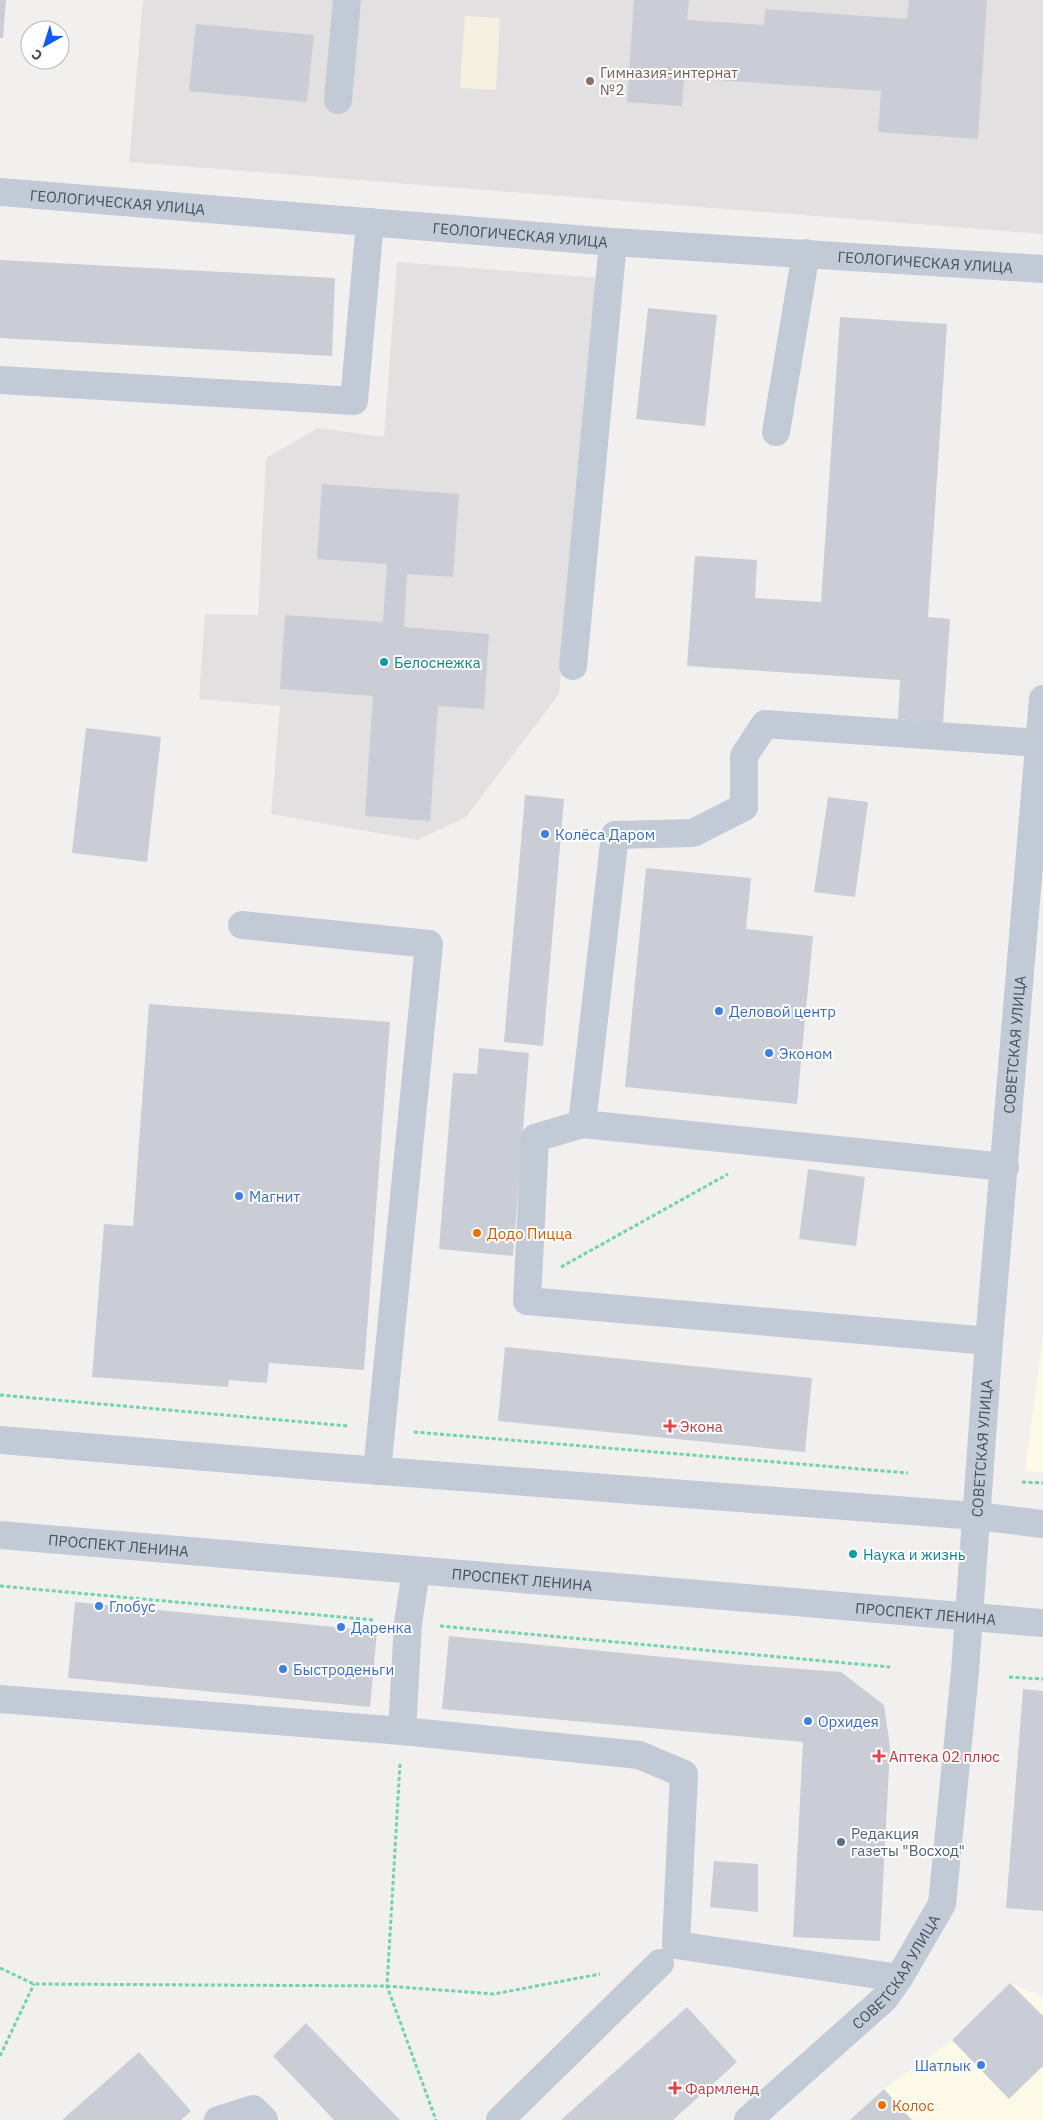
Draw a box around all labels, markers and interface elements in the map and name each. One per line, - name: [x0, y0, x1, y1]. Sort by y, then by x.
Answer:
- north arrow: [20, 20, 70, 70]
- text: С: [28, 45, 46, 65]
- place label: Гимназия-интернат №2: [600, 63, 738, 99]
- marker: Гимназия-интернат №2: [584, 75, 596, 87]
- street label: ГЕОЛОГИЧЕСКАЯ УЛИЦА: [29, 185, 206, 218]
- street label: ГЕОЛОГИЧЕСКАЯ УЛИЦА: [432, 218, 609, 251]
- street label: ГЕОЛОГИЧЕСКАЯ УЛИЦА: [837, 247, 1014, 277]
- place label: Белоснежка: [394, 653, 481, 672]
- marker: Белоснежка: [378, 656, 390, 668]
- place label: Колёса Даром: [555, 825, 655, 844]
- marker: Колёса Даром: [539, 828, 551, 840]
- street label: СОВЕТСКАЯ УЛИЦА: [999, 974, 1029, 1114]
- place label: Деловой центр: [729, 1002, 836, 1021]
- marker: Деловой центр: [713, 1005, 725, 1017]
- place label: Эконом: [779, 1044, 833, 1063]
- marker: Эконом: [763, 1047, 775, 1059]
- place label: Магнит: [249, 1187, 300, 1206]
- marker: Магнит: [233, 1190, 245, 1202]
- place label: Додо Пицца: [487, 1224, 572, 1243]
- marker: Додо Пицца: [471, 1227, 483, 1239]
- street label: СОВЕТСКАЯ УЛИЦА: [967, 1378, 996, 1518]
- place label: Экона: [680, 1417, 723, 1436]
- marker: Экона: [664, 1420, 676, 1432]
- street label: ПРОСПЕКТ ЛЕНИНА: [47, 1530, 190, 1560]
- place label: Наука и жизнь: [863, 1545, 966, 1564]
- marker: Наука и жизнь: [847, 1548, 859, 1560]
- street label: ПРОСПЕКТ ЛЕНИНА: [451, 1564, 594, 1594]
- place label: Глобус: [109, 1597, 156, 1616]
- street label: ПРОСПЕКТ ЛЕНИНА: [855, 1598, 997, 1629]
- marker: Глобус: [93, 1600, 105, 1612]
- place label: Даренка: [351, 1618, 412, 1637]
- marker: Даренка: [335, 1621, 347, 1633]
- place label: Быстроденьги: [293, 1660, 394, 1679]
- marker: Быстроденьги: [277, 1663, 289, 1675]
- place label: Орхидея: [818, 1712, 879, 1731]
- marker: Орхидея: [802, 1715, 814, 1727]
- place label: Аптека 02 плюс: [889, 1747, 1000, 1766]
- marker: Аптека 02 плюс: [873, 1750, 885, 1762]
- place label: Редакция газеты "Восход": [851, 1824, 965, 1860]
- marker: Редакция газеты "Восход": [835, 1836, 847, 1848]
- street label: СОВЕТСКАЯ УЛИЦА: [848, 1910, 944, 2033]
- place label: Шатлык: [915, 2056, 971, 2075]
- marker: Шатлык: [975, 2059, 987, 2071]
- place label: Фармленд: [685, 2079, 759, 2098]
- marker: Фармленд: [669, 2082, 681, 2094]
- place label: Колос: [892, 2096, 935, 2115]
- marker: Колос: [876, 2099, 888, 2111]

